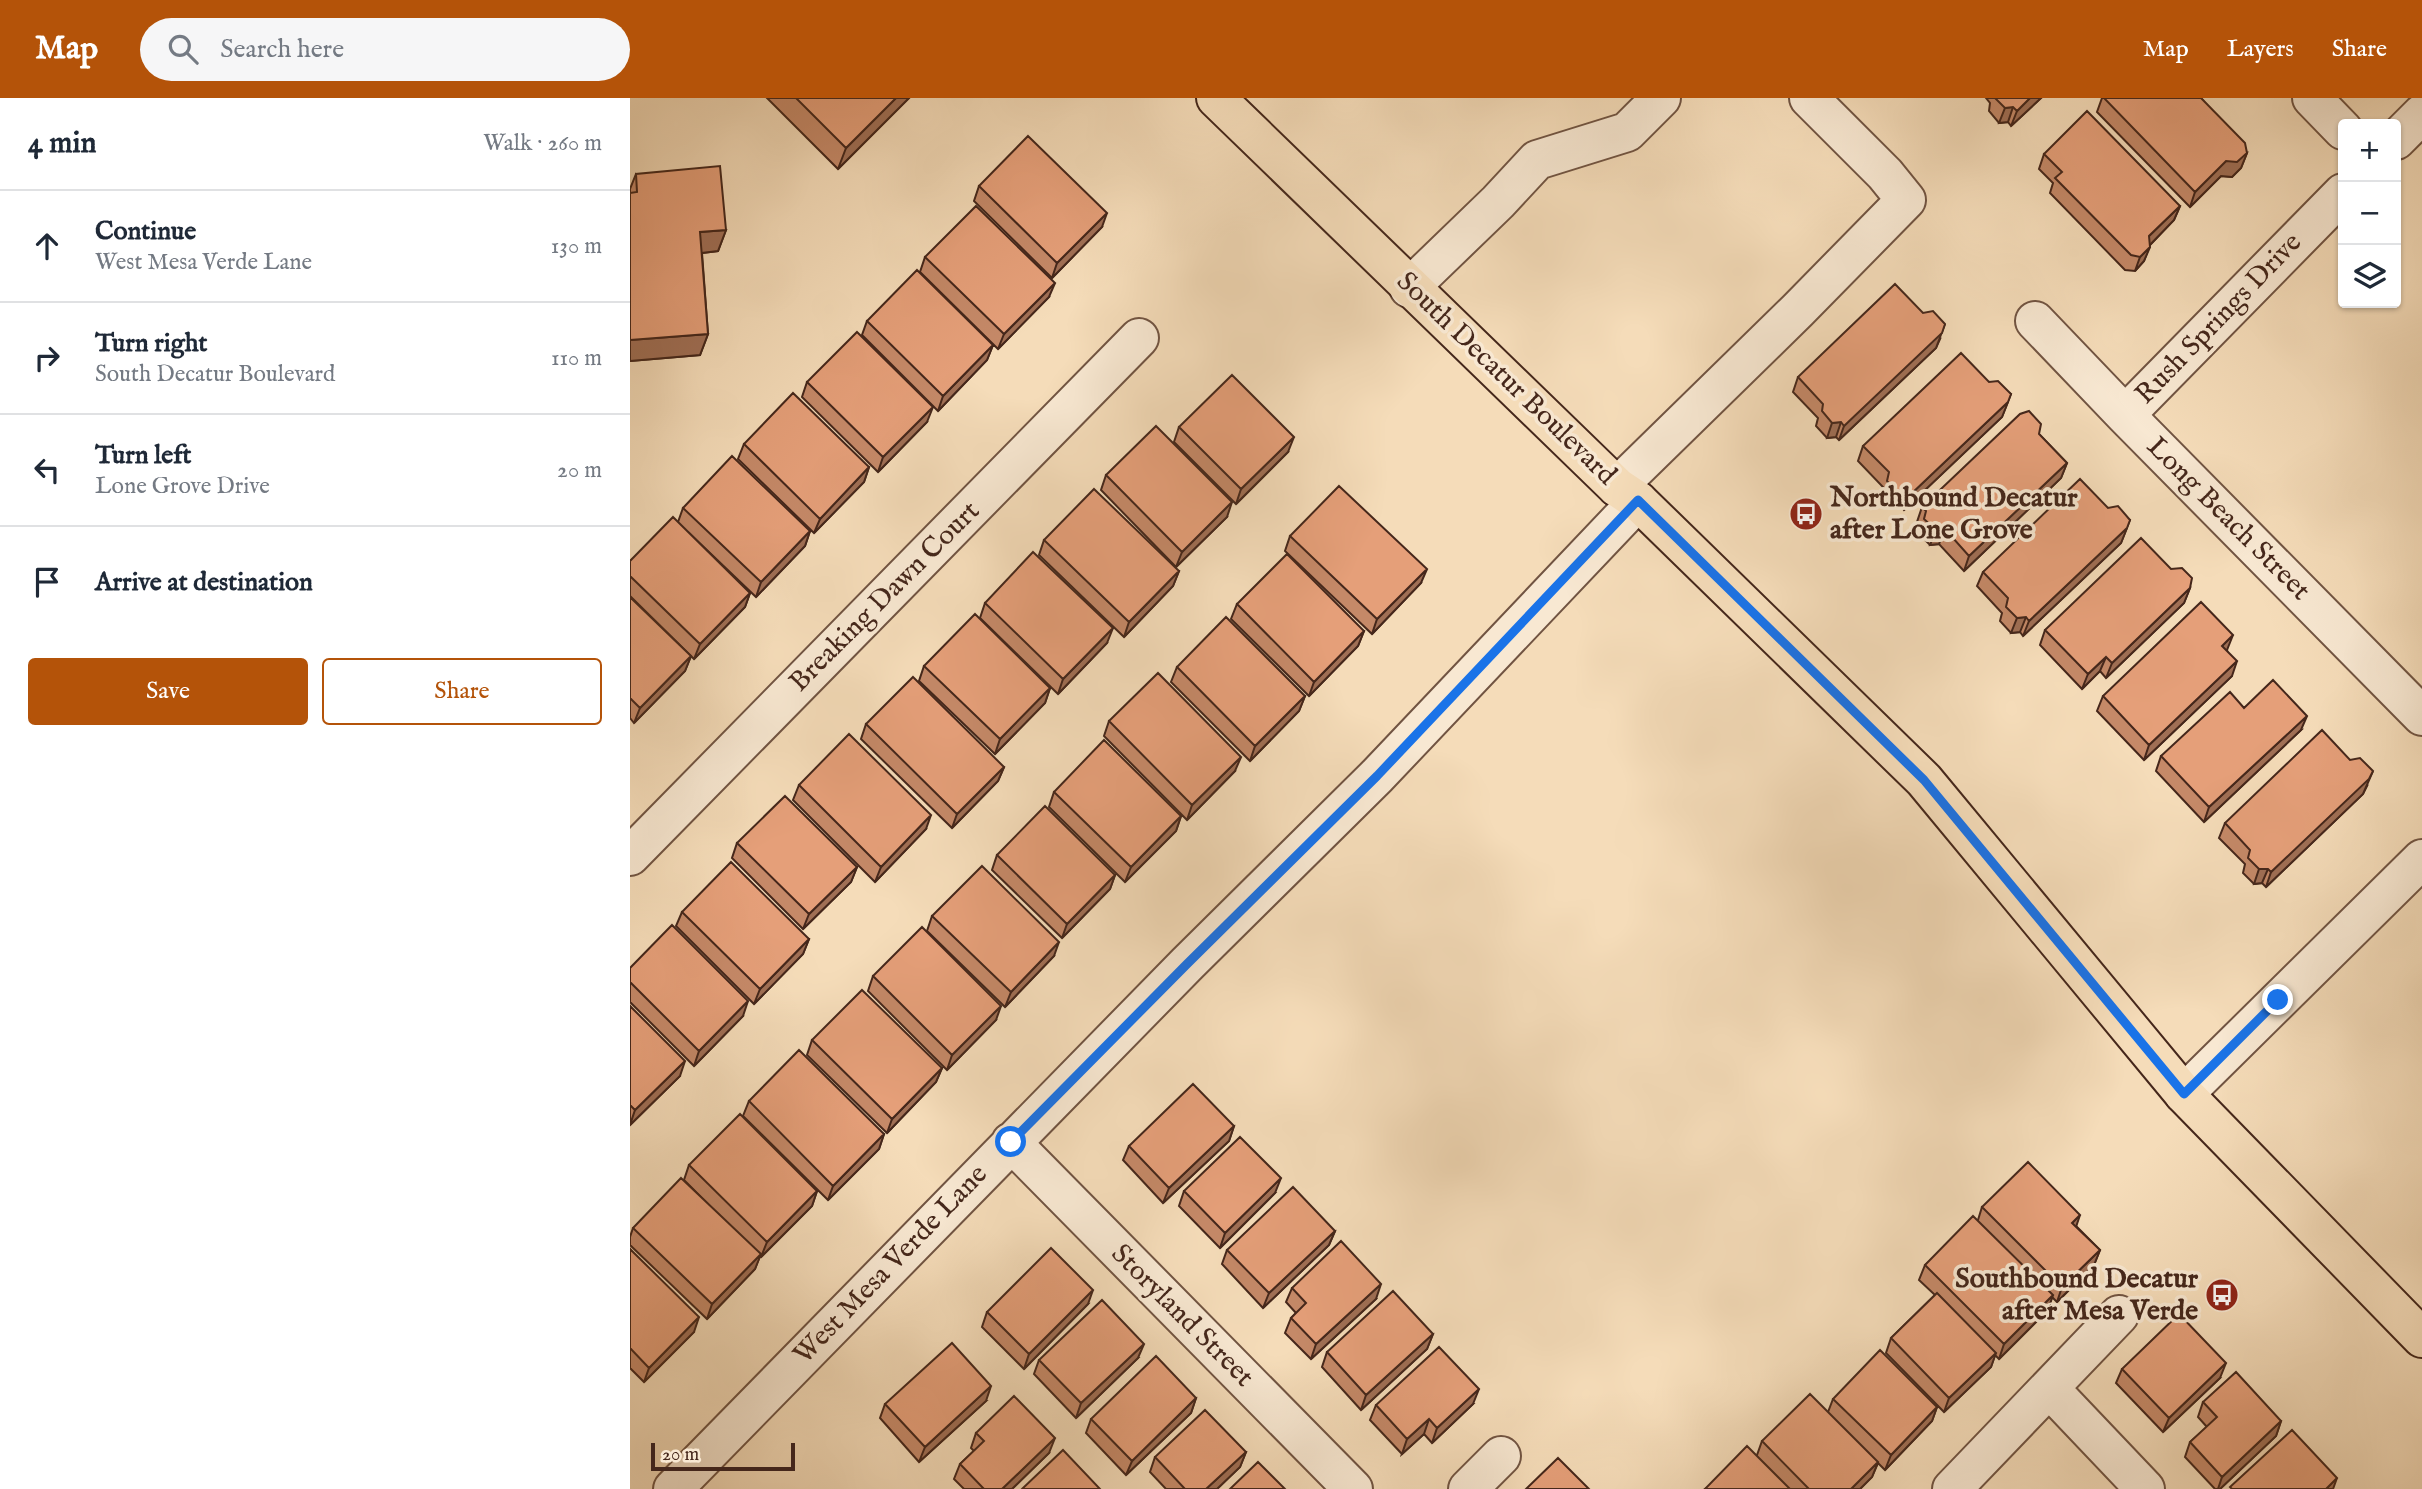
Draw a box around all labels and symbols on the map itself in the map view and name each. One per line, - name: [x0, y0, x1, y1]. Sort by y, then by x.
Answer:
- street label: Rush Springs Drive: [2128, 226, 2310, 412]
- street label: South Decatur Boulevard: [1389, 265, 1623, 493]
- street label: Long Beach Street: [2139, 430, 2318, 609]
- place label: Northbound Decatur after Lone Grove: [1829, 481, 2078, 548]
- street label: Breaking Dawn Court: [782, 494, 988, 700]
- bus stop icon: Northbound Decatur after Lone Grove: [1787, 495, 1825, 533]
- route end: [2262, 984, 2293, 1015]
- route start: [995, 1126, 1026, 1157]
- street label: West Mesa Verde Lane: [787, 1158, 996, 1372]
- street label: Storyland Street: [1103, 1237, 1261, 1395]
- place label: Southbound Decatur after Mesa Verde: [1955, 1262, 2199, 1329]
- bus stop icon: Southbound Decatur after Mesa Verde: [2203, 1276, 2241, 1314]
- scale bar: [651, 1440, 794, 1472]

